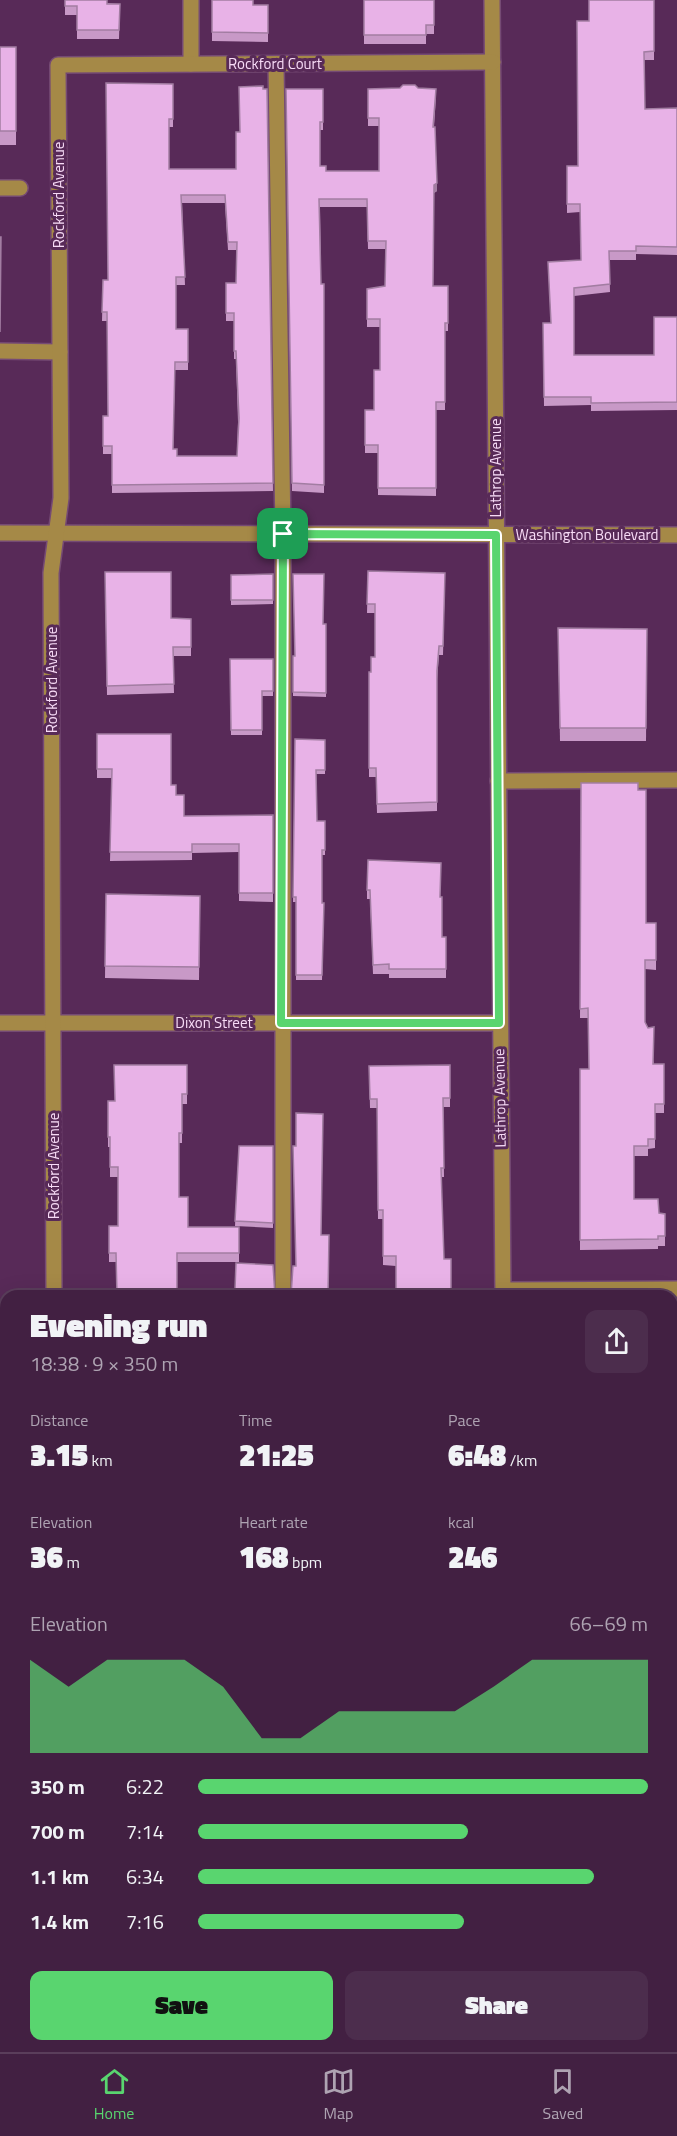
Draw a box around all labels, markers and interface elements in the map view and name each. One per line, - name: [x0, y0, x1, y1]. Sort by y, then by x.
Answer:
- street label: Rockford Court: [228, 52, 323, 75]
- street label: Rockford Avenue: [47, 142, 70, 248]
- street label: Lathrop Avenue: [484, 418, 507, 518]
- pin: [257, 508, 308, 559]
- icon: arrive: [266, 517, 299, 550]
- street label: Washington Boulevard: [516, 523, 658, 546]
- street label: Rockford Avenue: [40, 627, 63, 733]
- street label: Dixon Street: [175, 1011, 253, 1034]
- street label: Lathrop Avenue: [487, 1048, 512, 1148]
- street label: Rockford Avenue: [42, 1113, 65, 1219]
- text: Evening run: [30, 1300, 207, 1350]
- button: share: [585, 1310, 648, 1373]
- text: 18:38 · 9 × 350 m: [30, 1348, 178, 1379]
- text: Distance: [30, 1408, 88, 1432]
- text: Time: [239, 1408, 272, 1432]
- text: Pace: [448, 1408, 480, 1432]
- text: 3.15: [30, 1432, 88, 1478]
- text: 21:25: [239, 1432, 314, 1478]
- text: 6:48: [448, 1432, 506, 1478]
- text: km: [88, 1448, 113, 1472]
- text: /km: [506, 1448, 537, 1472]
- text: Elevation: [30, 1510, 92, 1534]
- text: Heart rate: [239, 1510, 308, 1534]
- text: kcal: [448, 1510, 474, 1534]
- text: 36: [30, 1534, 63, 1580]
- text: 168: [239, 1534, 289, 1580]
- text: 246: [448, 1534, 498, 1580]
- text: m: [63, 1550, 80, 1574]
- text: bpm: [289, 1550, 322, 1574]
- text: Elevation: [30, 1608, 108, 1639]
- text: 66–69 m: [569, 1608, 648, 1639]
- text: 350 m: [30, 1771, 85, 1802]
- text: 6:22: [126, 1771, 164, 1802]
- text: 700 m: [30, 1816, 85, 1847]
- text: 7:14: [126, 1816, 164, 1847]
- text: 1.1 km: [30, 1861, 89, 1892]
- text: 6:34: [126, 1861, 164, 1892]
- text: 1.4 km: [30, 1906, 89, 1937]
- text: 7:16: [126, 1906, 164, 1937]
- button: Save: [30, 1971, 333, 2040]
- button: Share: [345, 1971, 648, 2040]
- tab: Home: [94, 2065, 134, 2125]
- tab: Map: [322, 2065, 355, 2125]
- tab: Saved: [542, 2065, 583, 2125]

